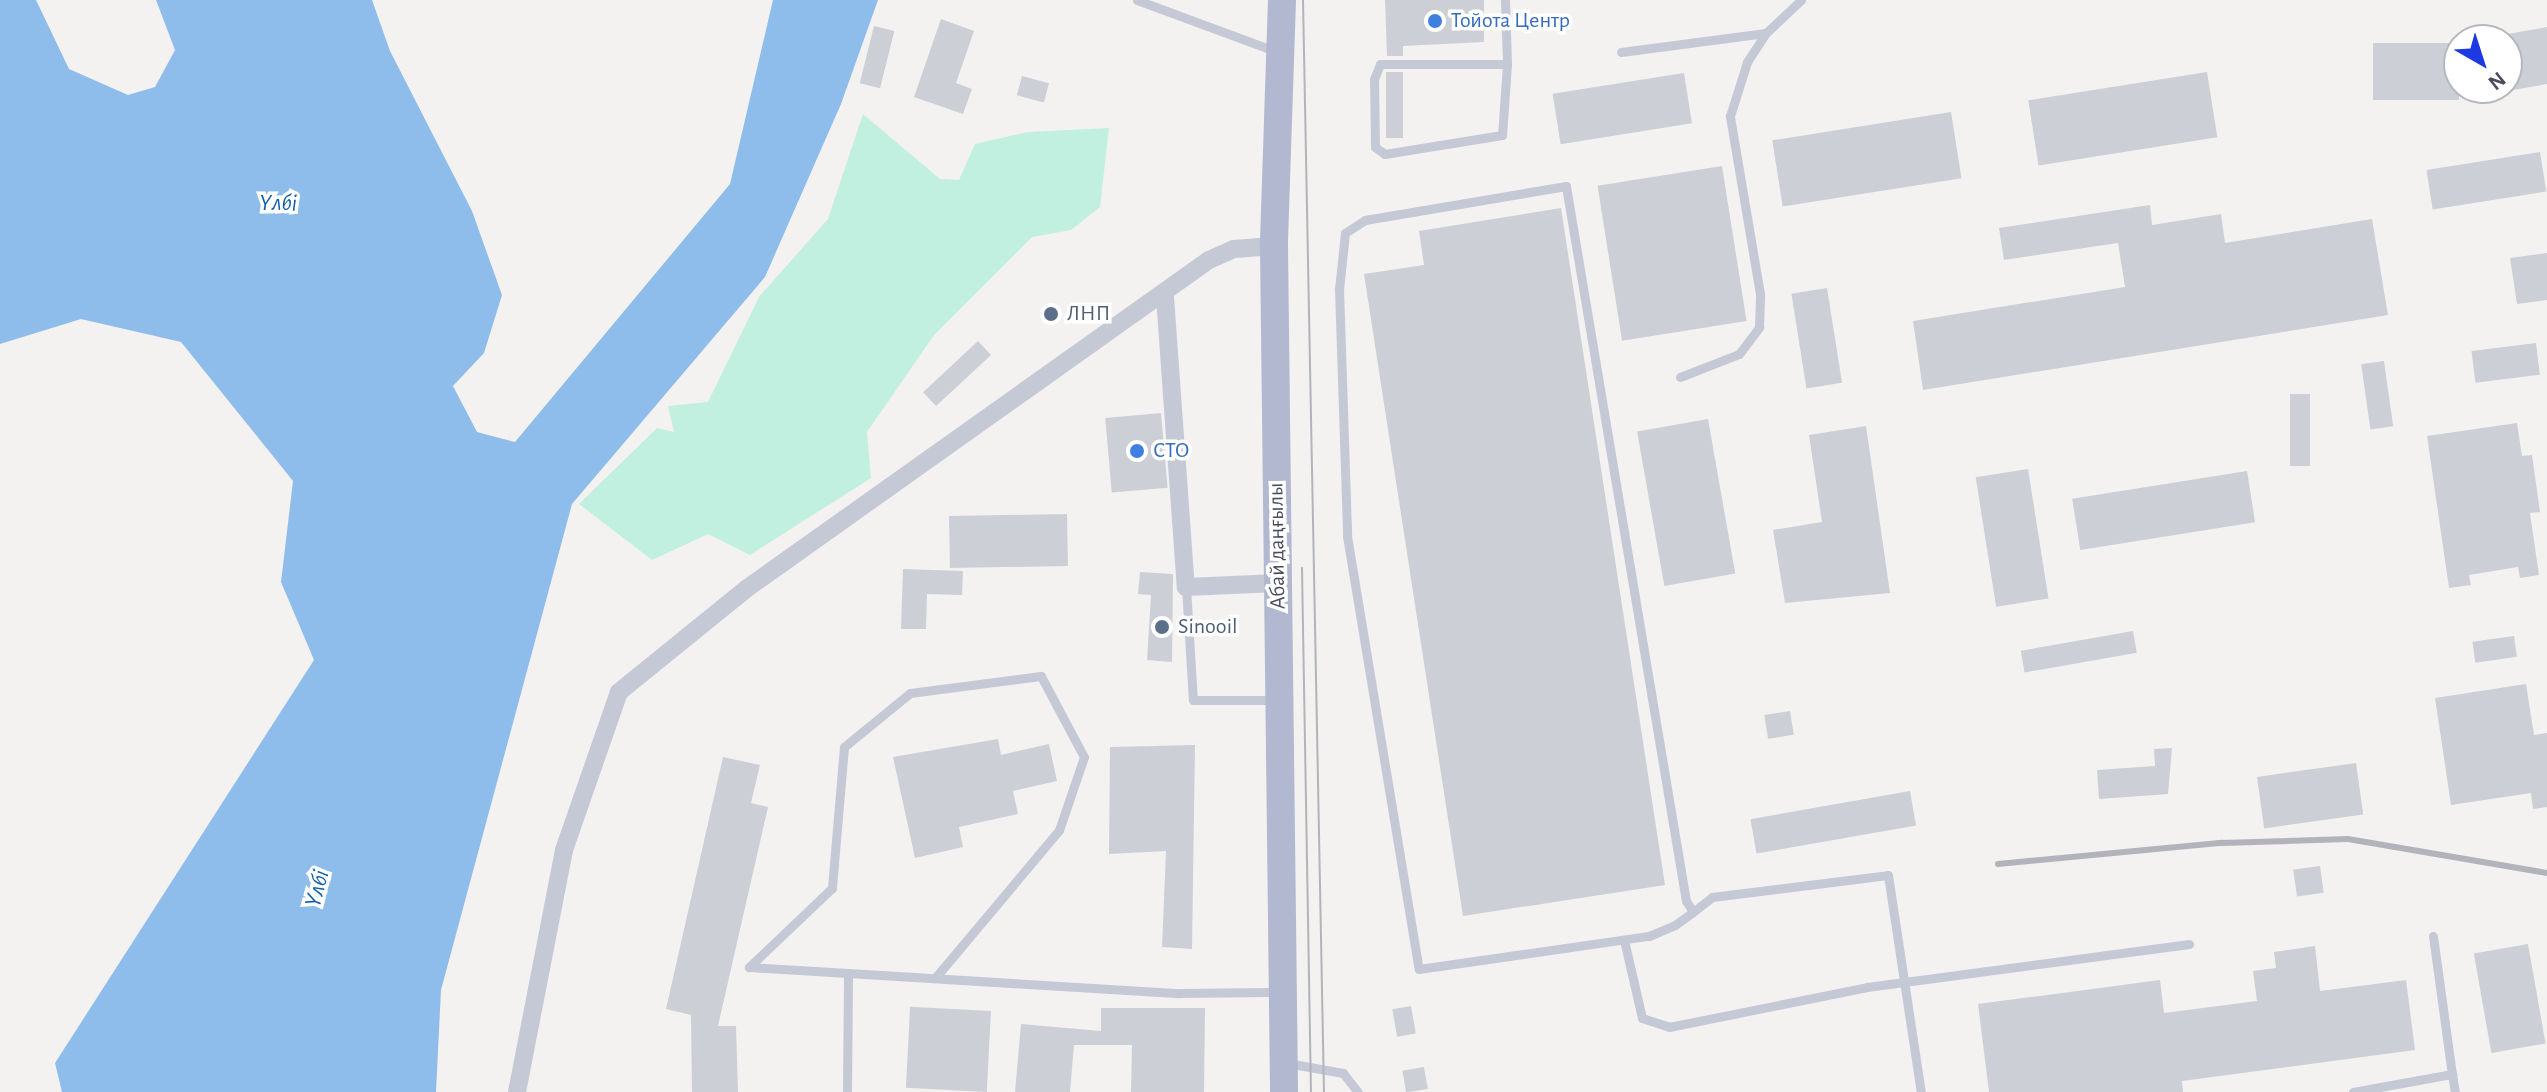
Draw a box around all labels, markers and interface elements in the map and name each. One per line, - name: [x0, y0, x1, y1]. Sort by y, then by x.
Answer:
- place label: Тойота Центр: [1451, 8, 1570, 34]
- marker: Тойота Центр: [1426, 12, 1444, 30]
- north arrow: [2443, 24, 2523, 104]
- text: N: [2484, 68, 2510, 94]
- water label: Үлбі: [259, 190, 297, 218]
- place label: ЛНП: [1067, 301, 1110, 327]
- marker: ЛНП: [1042, 305, 1060, 323]
- place label: СТО: [1153, 438, 1190, 464]
- marker: СТО: [1128, 442, 1146, 460]
- street label: Абай даңғылы: [1263, 482, 1291, 610]
- place label: Sinooil: [1178, 614, 1237, 640]
- marker: Sinooil: [1153, 618, 1171, 636]
- water label: Үлбі: [299, 867, 337, 911]

